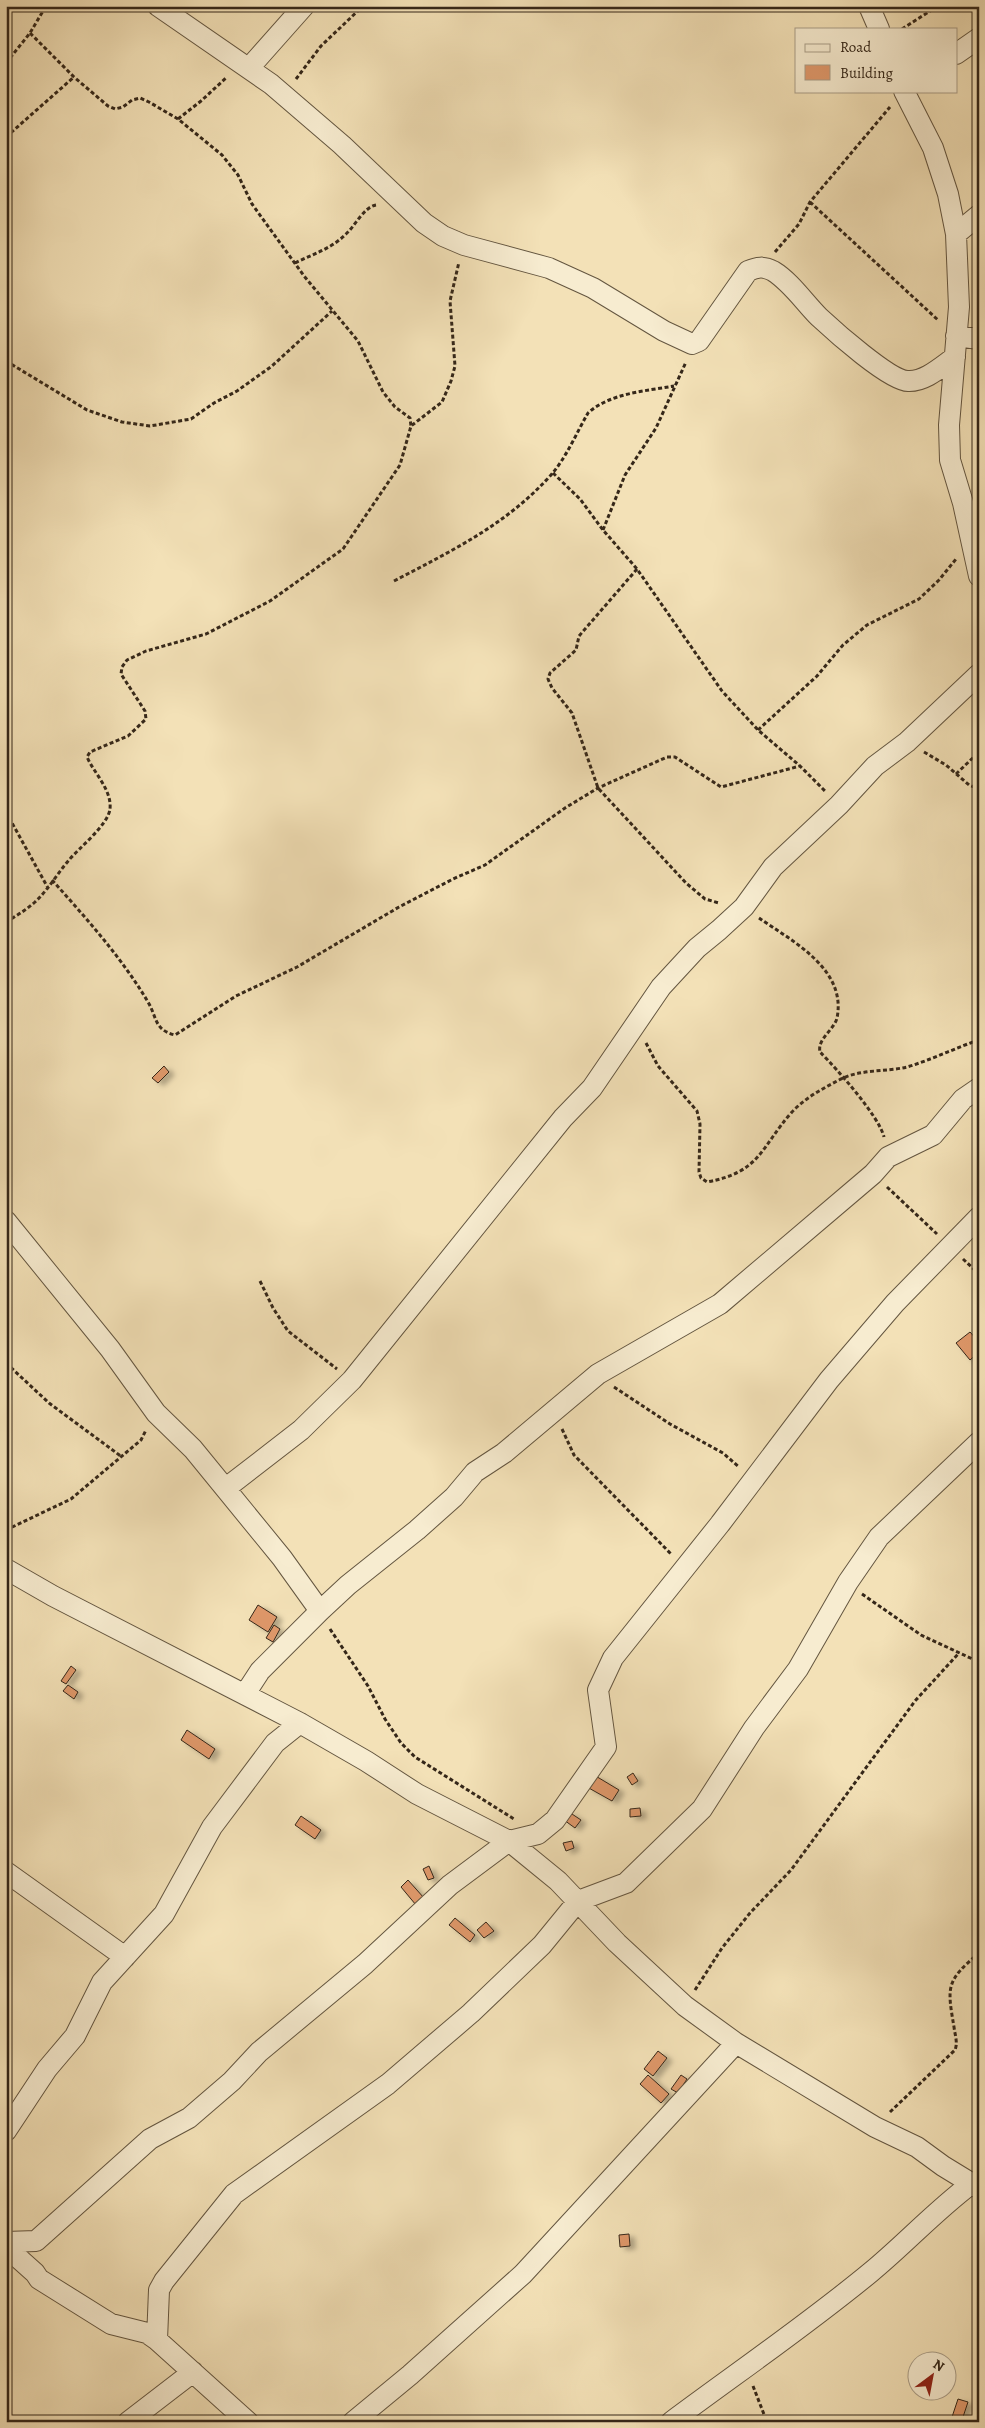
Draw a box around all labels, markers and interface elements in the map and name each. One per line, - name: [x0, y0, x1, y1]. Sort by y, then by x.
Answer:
- legend: [795, 28, 958, 92]
- text: Road: [840, 37, 872, 57]
- text: Building: [840, 63, 893, 83]
- north arrow: [908, 2350, 958, 2400]
- text: N: [929, 2355, 948, 2376]

